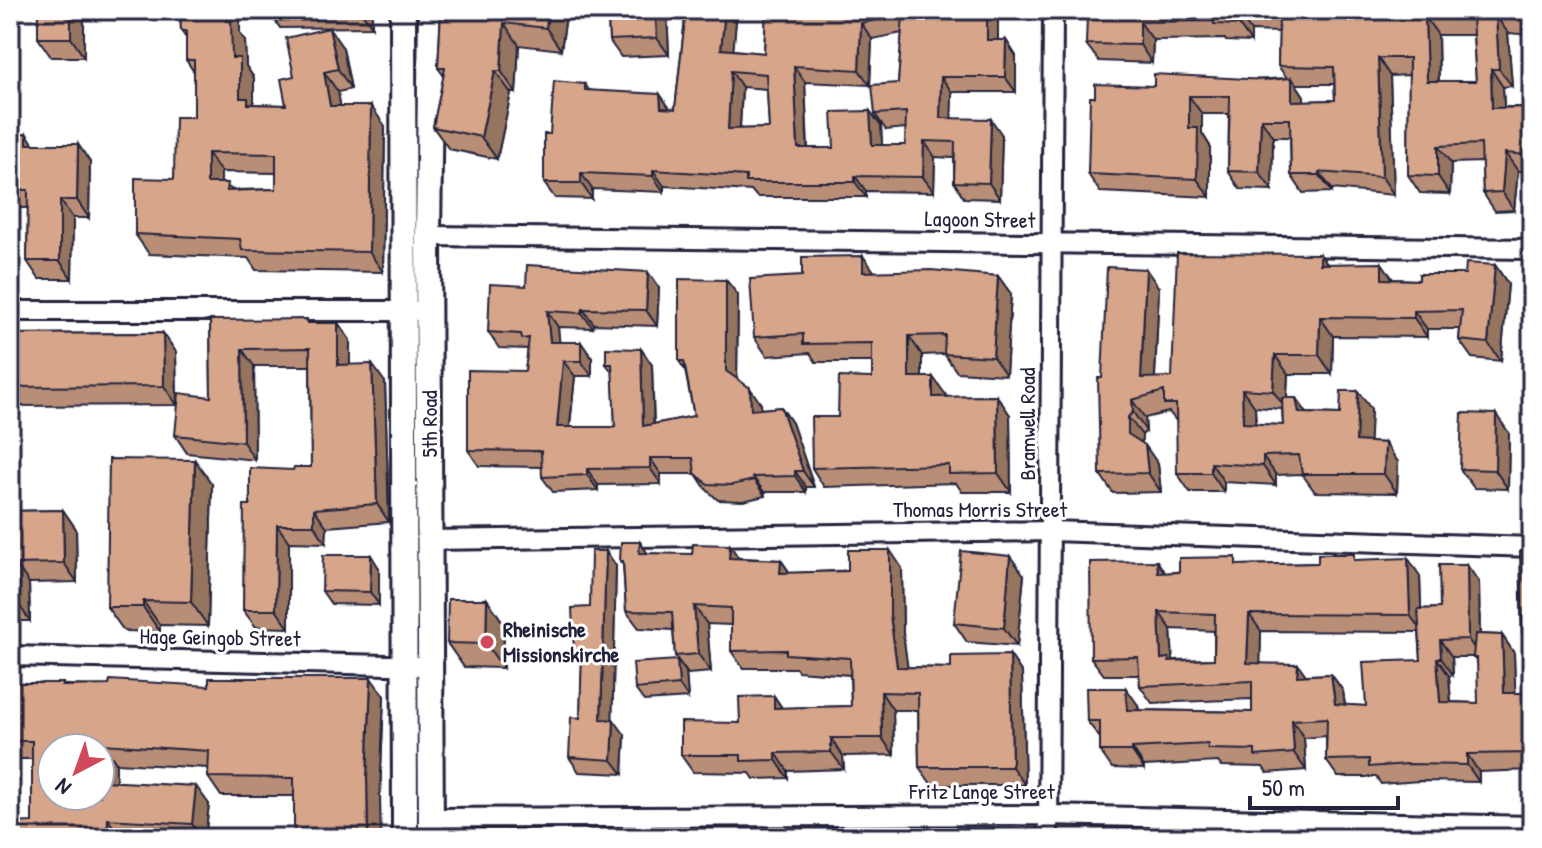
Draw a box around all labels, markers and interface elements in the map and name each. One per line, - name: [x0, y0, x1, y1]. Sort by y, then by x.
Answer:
- street label: Lagoon Street: [924, 203, 1036, 235]
- street label: Bramwell Road: [1012, 367, 1042, 480]
- street label: 5th Road: [414, 390, 444, 458]
- street label: Thomas Morris Street: [893, 494, 1067, 524]
- place label: Rheinische Missionskirche: [503, 614, 619, 669]
- street label: Hage Geingob Street: [139, 621, 301, 653]
- marker: Rheinische Missionskirche: [478, 633, 496, 651]
- north arrow: [36, 732, 116, 812]
- scale bar: [1250, 760, 1398, 810]
- text: 50 m: [1262, 771, 1305, 803]
- text: N: [48, 772, 77, 802]
- street label: Fritz Lange Street: [908, 776, 1055, 806]

